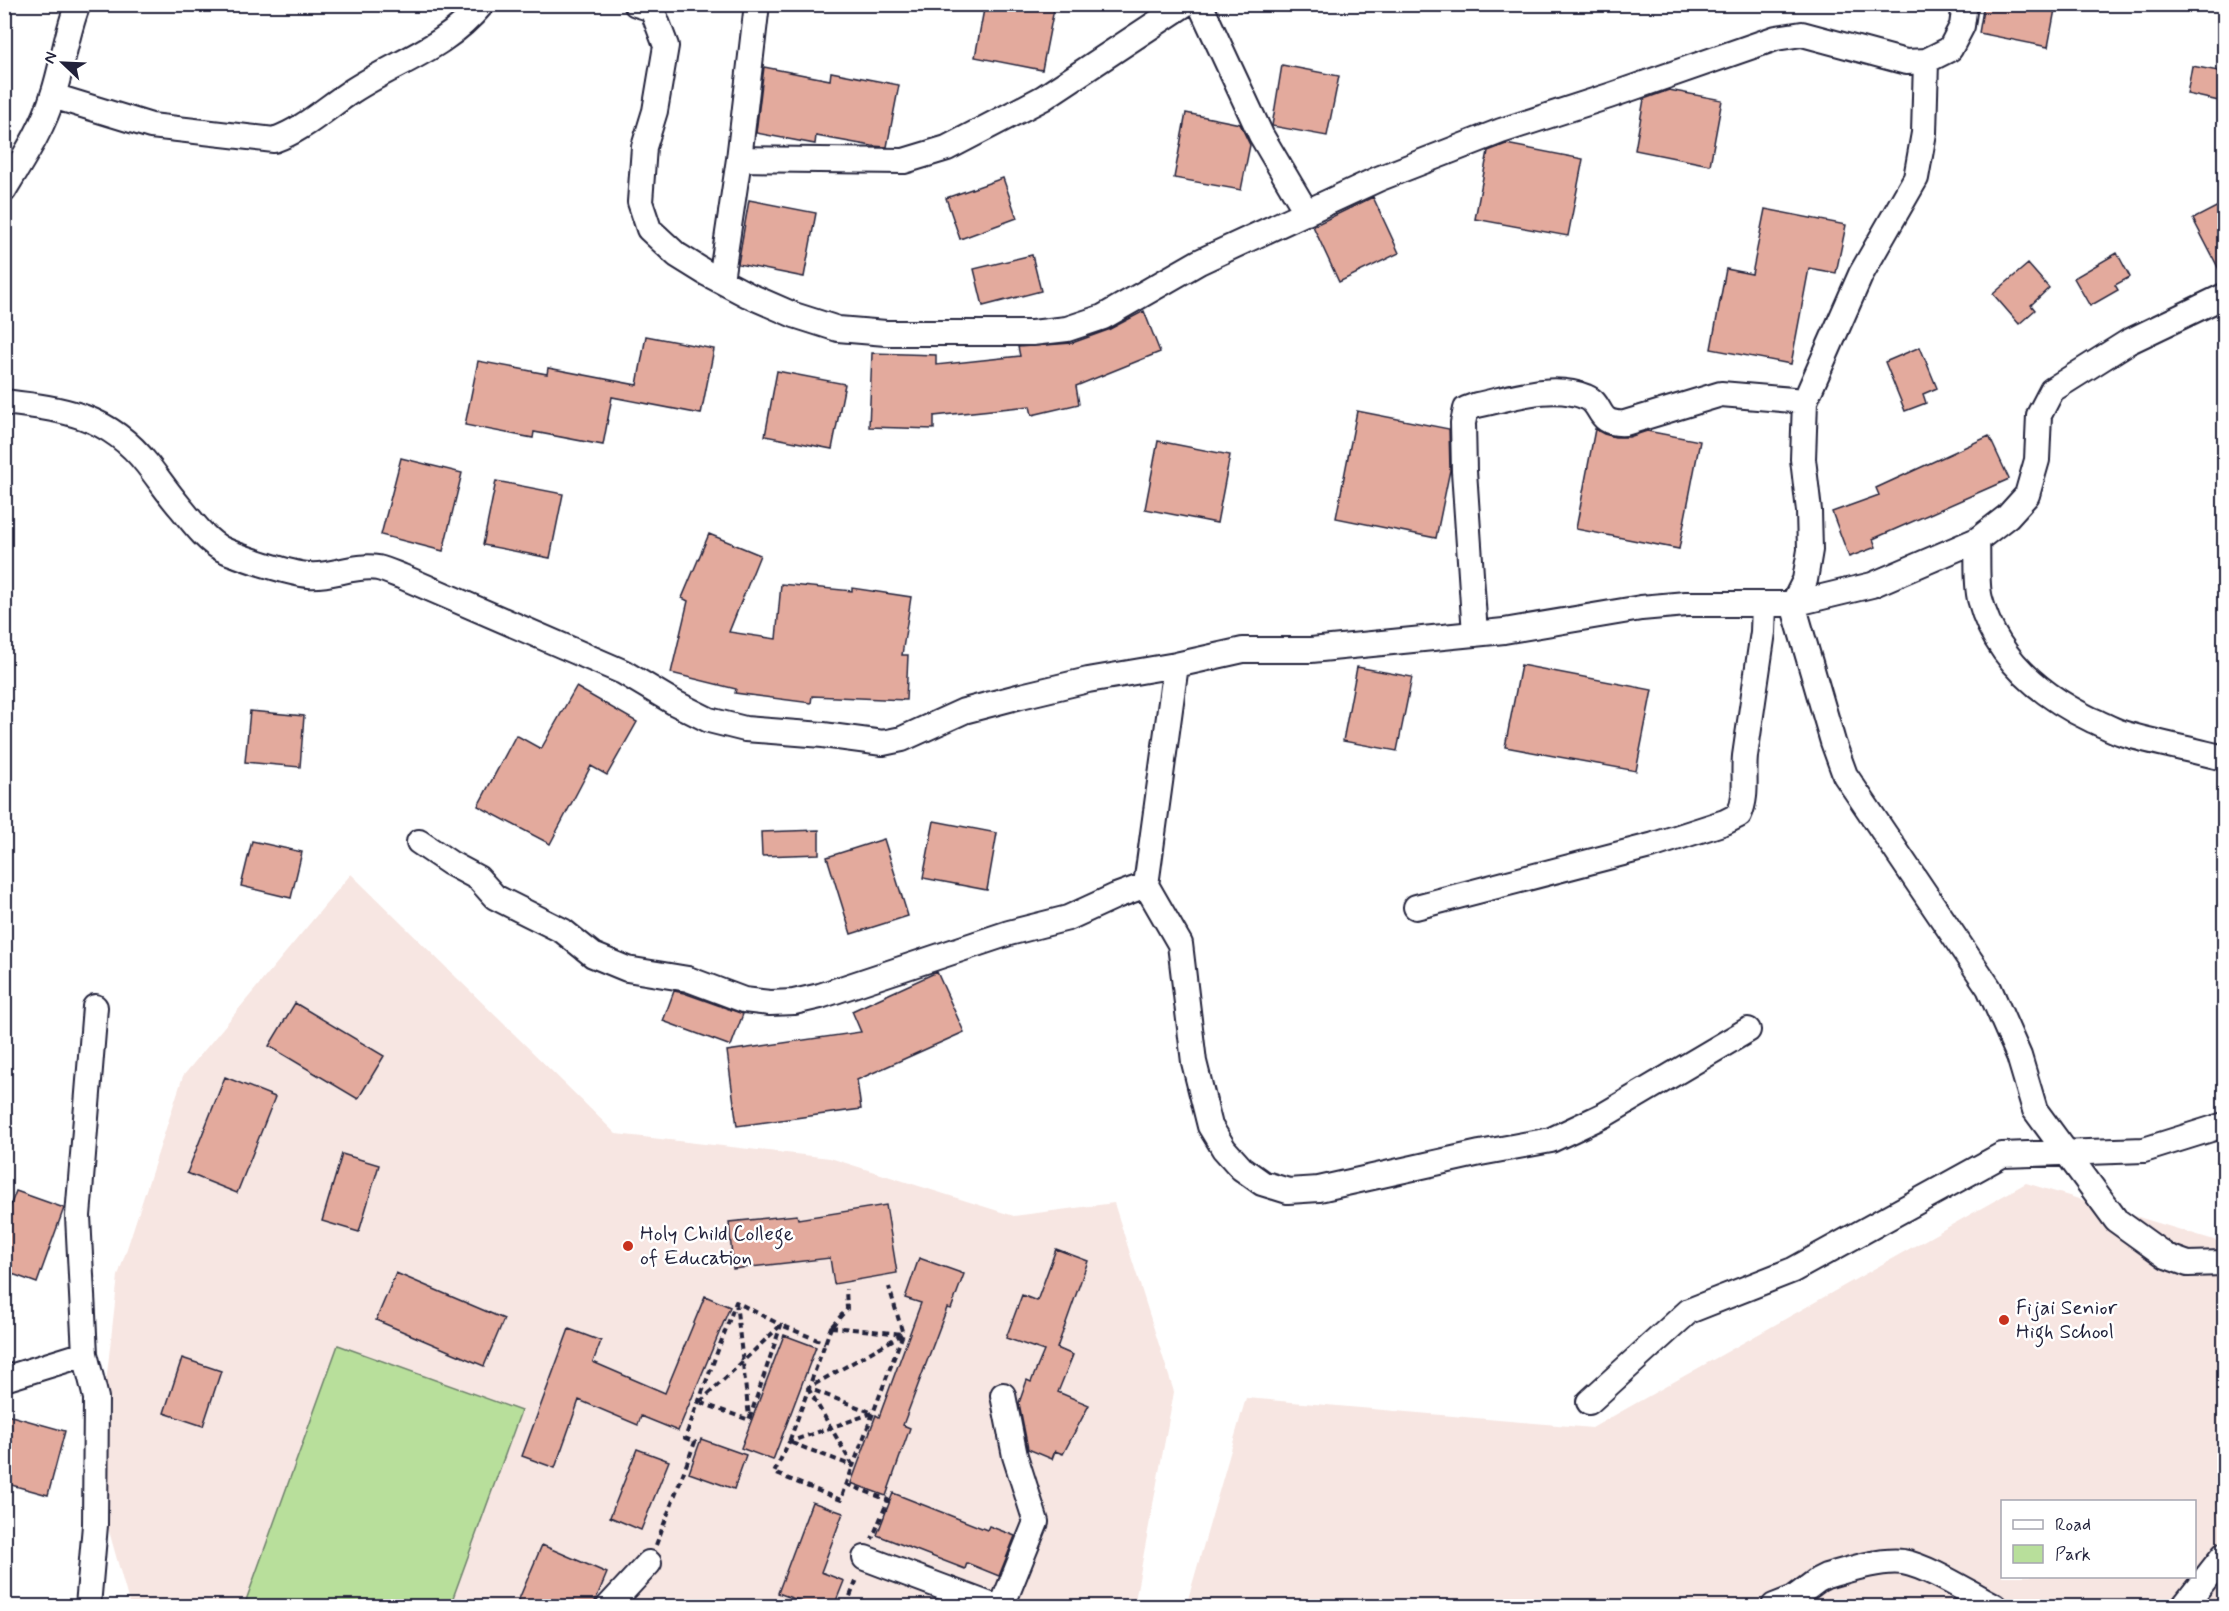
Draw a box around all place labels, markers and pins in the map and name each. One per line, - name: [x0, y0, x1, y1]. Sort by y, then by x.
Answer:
- place label: Holy Child College of Education: [640, 1220, 794, 1272]
- marker: Holy Child College of Education: [621, 1239, 635, 1253]
- place label: Fijai Senior High School: [2016, 1294, 2117, 1348]
- marker: Fijai Senior High School: [1997, 1313, 2011, 1327]

